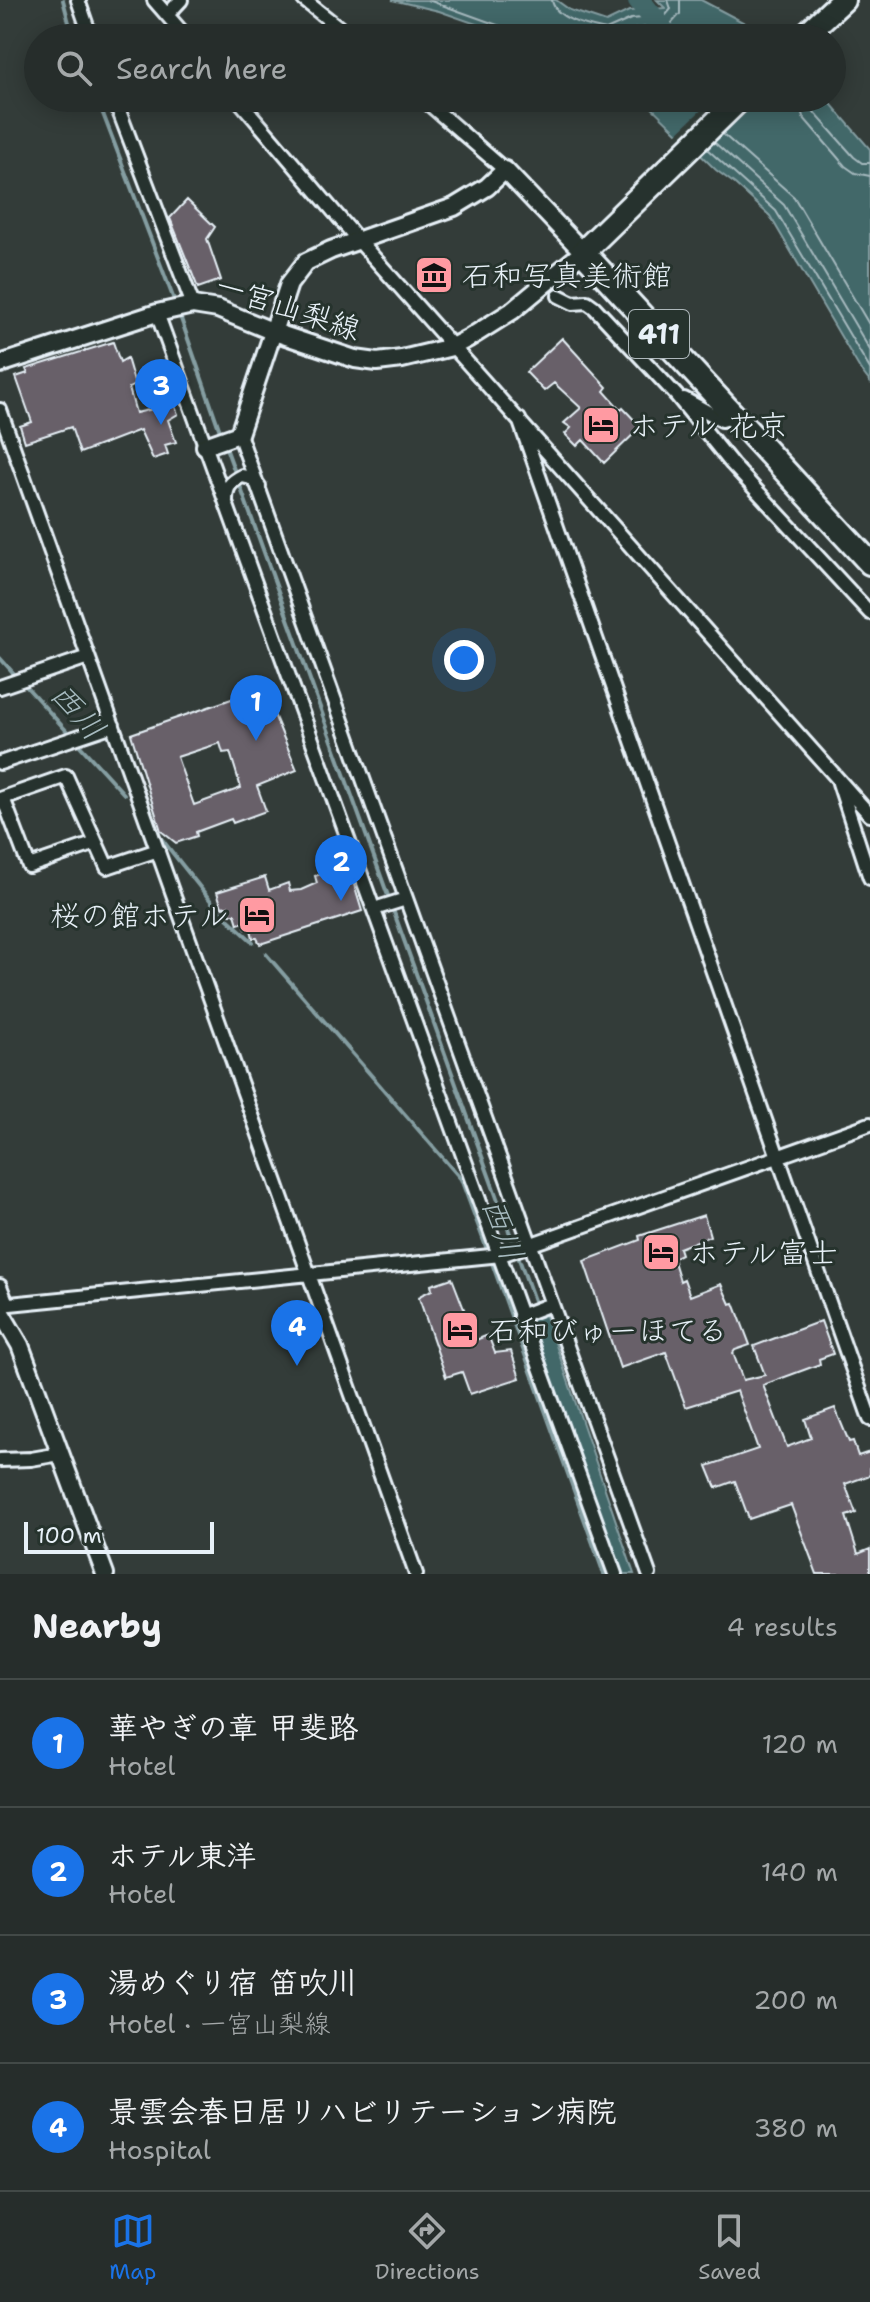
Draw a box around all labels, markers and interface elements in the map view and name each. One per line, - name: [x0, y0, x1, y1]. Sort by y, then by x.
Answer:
- search box: [24, 24, 846, 112]
- icon: search: [52, 46, 96, 90]
- text: Search here: [116, 48, 287, 89]
- museum icon: 石和写真美術館: [413, 254, 455, 296]
- place label: 石和写真美術館: [462, 255, 672, 296]
- street label: 一宮山梨線: [210, 264, 366, 350]
- road number: 411: [629, 310, 689, 358]
- pin: 3: [135, 359, 187, 425]
- hotel icon: ホテル 花京: [580, 404, 622, 446]
- place label: ホテル 花京: [629, 405, 788, 446]
- your location: [444, 640, 484, 680]
- water label: 西川: [41, 673, 115, 749]
- pin: 1: [230, 675, 282, 741]
- pin: 2: [315, 835, 367, 901]
- hotel icon: 桜の館ホテル: [236, 894, 278, 936]
- place label: 桜の館ホテル: [50, 895, 229, 936]
- water label: 西川: [472, 1192, 534, 1266]
- hotel icon: ホテル富士: [640, 1231, 682, 1273]
- place label: ホテル富士: [689, 1232, 838, 1273]
- pin: 4: [271, 1300, 323, 1366]
- hotel icon: 石和びゅーほてる: [439, 1309, 481, 1351]
- place label: 石和びゅーほてる: [488, 1310, 728, 1351]
- scale bar: [24, 1518, 214, 1554]
- text: 100 m: [36, 1521, 102, 1550]
- text: Nearby: [32, 1603, 162, 1649]
- text: 4 results: [726, 1609, 838, 1644]
- text: 華やぎの章 甲斐路: [108, 1707, 358, 1748]
- text: 1: [52, 1726, 64, 1761]
- text: 120 m: [762, 1726, 838, 1761]
- text: Hotel: [108, 1748, 175, 1783]
- text: ホテル東洋: [108, 1835, 256, 1876]
- text: 2: [49, 1854, 67, 1889]
- text: 140 m: [761, 1854, 838, 1889]
- text: Hotel: [108, 1876, 175, 1911]
- text: 湯めぐり宿 笛吹川: [108, 1962, 358, 2003]
- text: 3: [49, 1982, 67, 2017]
- text: 200 m: [753, 1982, 838, 2017]
- text: Hotel · 一宮山梨線: [108, 2006, 330, 2041]
- text: 景雲会春日居リハビリテーション病院: [108, 2091, 616, 2132]
- text: 4: [49, 2110, 67, 2145]
- text: 380 m: [753, 2110, 838, 2145]
- text: Hospital: [108, 2132, 211, 2167]
- tab: Map: [109, 2209, 156, 2286]
- tab: Directions: [375, 2209, 480, 2286]
- tab: Saved: [698, 2209, 761, 2286]

